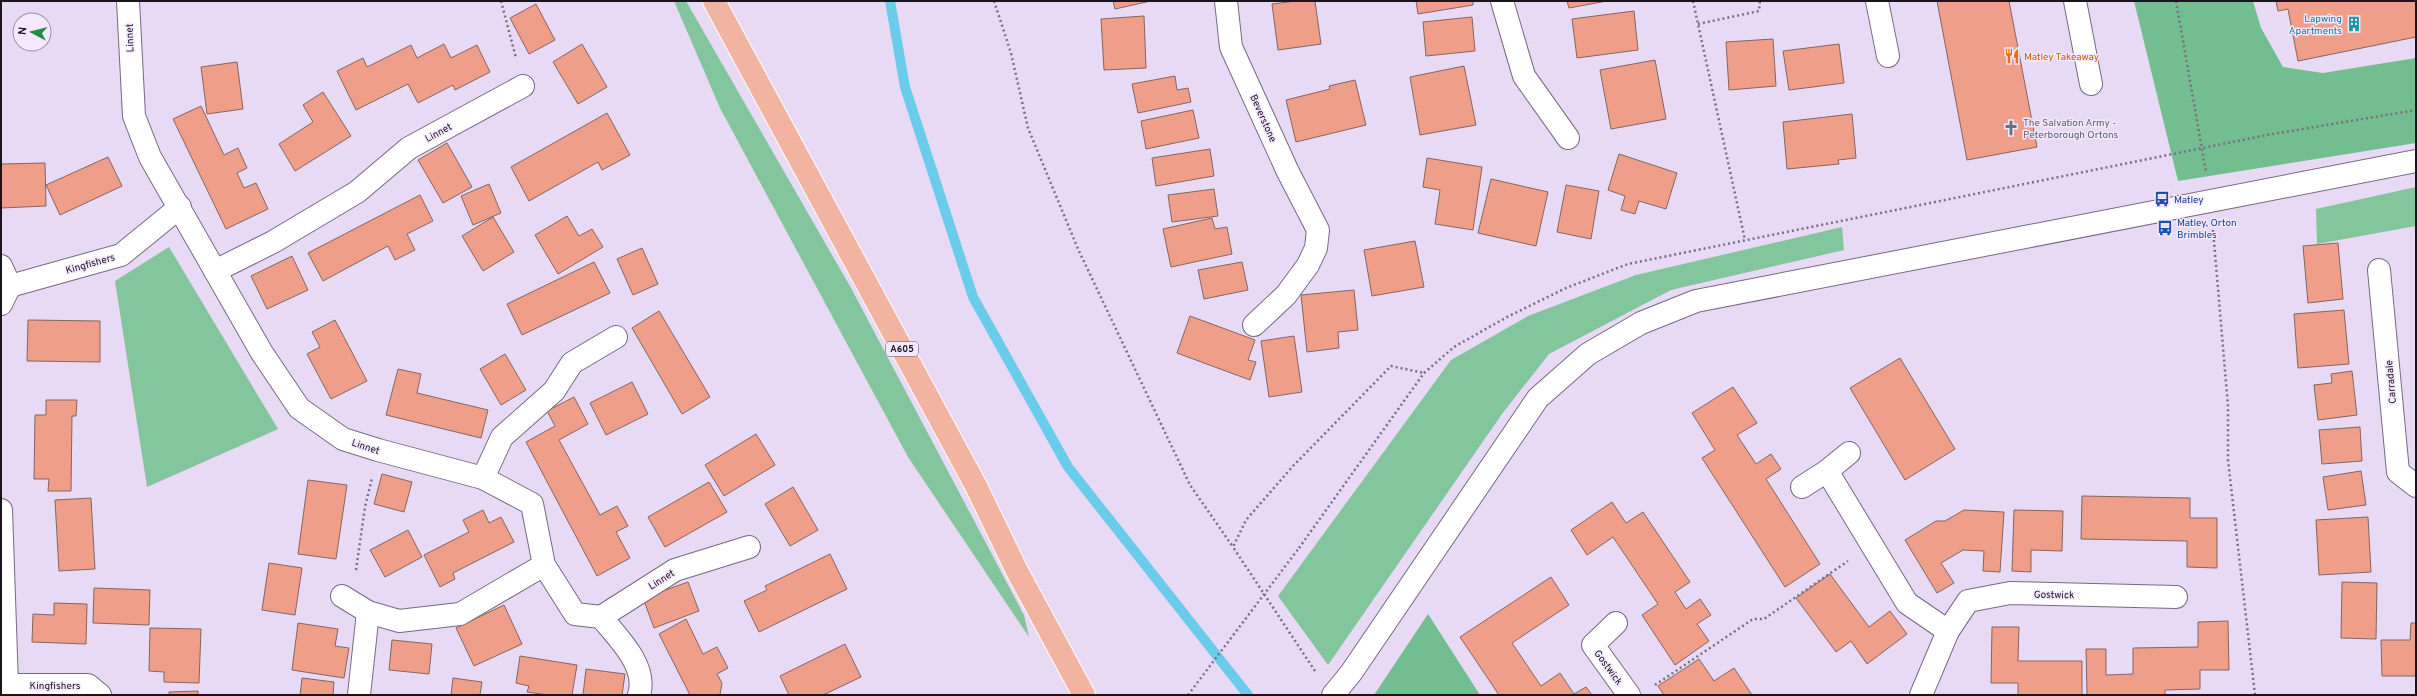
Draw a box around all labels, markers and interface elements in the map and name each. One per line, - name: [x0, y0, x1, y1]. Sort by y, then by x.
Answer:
- north arrow: [12, 12, 52, 52]
- place label: Lapwing Apartments: [2289, 13, 2342, 38]
- building icon: Lapwing Apartments: [2345, 15, 2363, 33]
- street label: Linnet: [123, 23, 137, 53]
- text: N: [16, 26, 30, 36]
- restaurant icon: Matley Takeaway: [2003, 47, 2021, 65]
- place label: Matley Takeaway: [2024, 51, 2099, 64]
- street label: Beverstone: [1246, 93, 1279, 145]
- place label: The Salvation Army - Peterborough Ortons: [2023, 117, 2119, 142]
- church icon: The Salvation Army - Peterborough Ortons: [2002, 119, 2020, 137]
- street label: Linnet: [423, 121, 455, 146]
- bus stop icon: Matley: [2153, 190, 2171, 208]
- place label: Matley: [2174, 194, 2204, 207]
- place label: Matley, Orton Brimbles: [2177, 217, 2237, 242]
- bus stop icon: Matley, Orton Brimbles: [2156, 219, 2174, 237]
- street label: Kingfishers: [64, 251, 117, 278]
- road number: A605: [886, 342, 918, 356]
- street label: Carradale: [2383, 360, 2400, 404]
- street label: Linnet: [350, 437, 381, 458]
- street label: Linnet: [646, 567, 678, 593]
- street label: Gostwick: [2034, 589, 2074, 602]
- street label: Gostwick: [1591, 648, 1625, 688]
- street label: Kingfishers: [30, 680, 81, 693]

